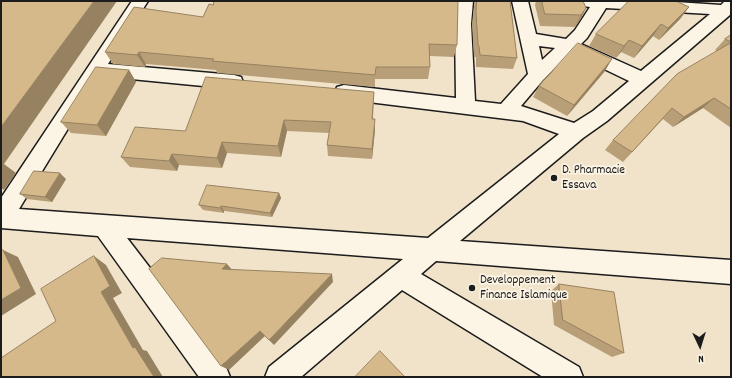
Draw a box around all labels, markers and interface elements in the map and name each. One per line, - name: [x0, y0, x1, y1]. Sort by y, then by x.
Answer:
- place label: D. Pharmacie Essava: [562, 163, 625, 194]
- marker: D. Pharmacie Essava: [549, 173, 559, 183]
- place label: Developpement Finance Islamique: [480, 273, 567, 304]
- marker: Developpement Finance Islamique: [467, 283, 477, 293]
- north arrow: [680, 326, 720, 366]
- text: N: [698, 350, 704, 366]

